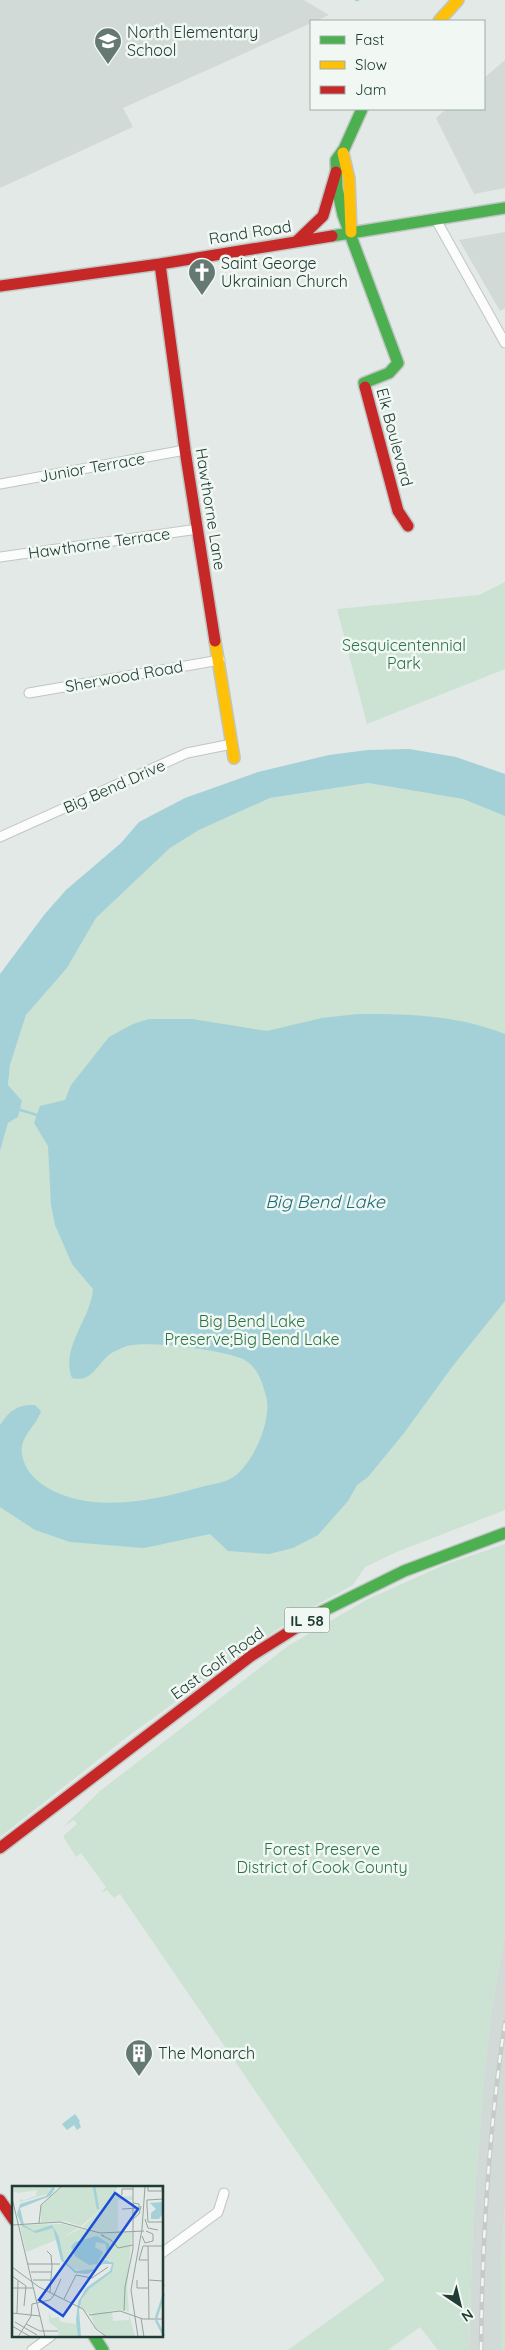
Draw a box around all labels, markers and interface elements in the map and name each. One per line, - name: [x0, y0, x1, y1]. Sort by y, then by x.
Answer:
- legend: [310, 20, 485, 110]
- place label: North Elementary School: [127, 22, 258, 60]
- school or university icon: North Elementary School: [93, 26, 123, 65]
- text: Fast: [355, 30, 384, 49]
- text: Slow: [355, 55, 387, 74]
- text: Jam: [355, 80, 386, 99]
- street label: Rand Road: [207, 216, 293, 248]
- place label: Saint George Ukrainian Church: [221, 253, 348, 291]
- church icon: Saint George Ukrainian Church: [187, 257, 217, 296]
- street label: Elk Boulevard: [372, 386, 418, 488]
- street label: Hawthorne Lane: [191, 446, 231, 572]
- street label: Junior Terrace: [38, 448, 146, 486]
- street label: Hawthorne Terrace: [27, 523, 171, 563]
- park label: Sesquicentennial Park: [342, 635, 466, 673]
- street label: Sherwood Road: [64, 656, 184, 696]
- street label: Big Bend Drive: [60, 755, 168, 817]
- water label: Big Bend Lake: [265, 1190, 386, 1213]
- park label: Big Bend Lake Preserve;Big Bend Lake: [165, 1311, 339, 1349]
- road number: IL 58: [284, 1608, 330, 1632]
- street label: East Golf Road: [166, 1622, 268, 1704]
- park label: Forest Preserve District of Cook County: [237, 1839, 408, 1877]
- building icon: The Monarch: [124, 2038, 154, 2077]
- place label: The Monarch: [158, 2043, 255, 2063]
- inset map: [12, 2186, 164, 2338]
- north arrow: [435, 2280, 485, 2330]
- text: N: [458, 2305, 477, 2326]

